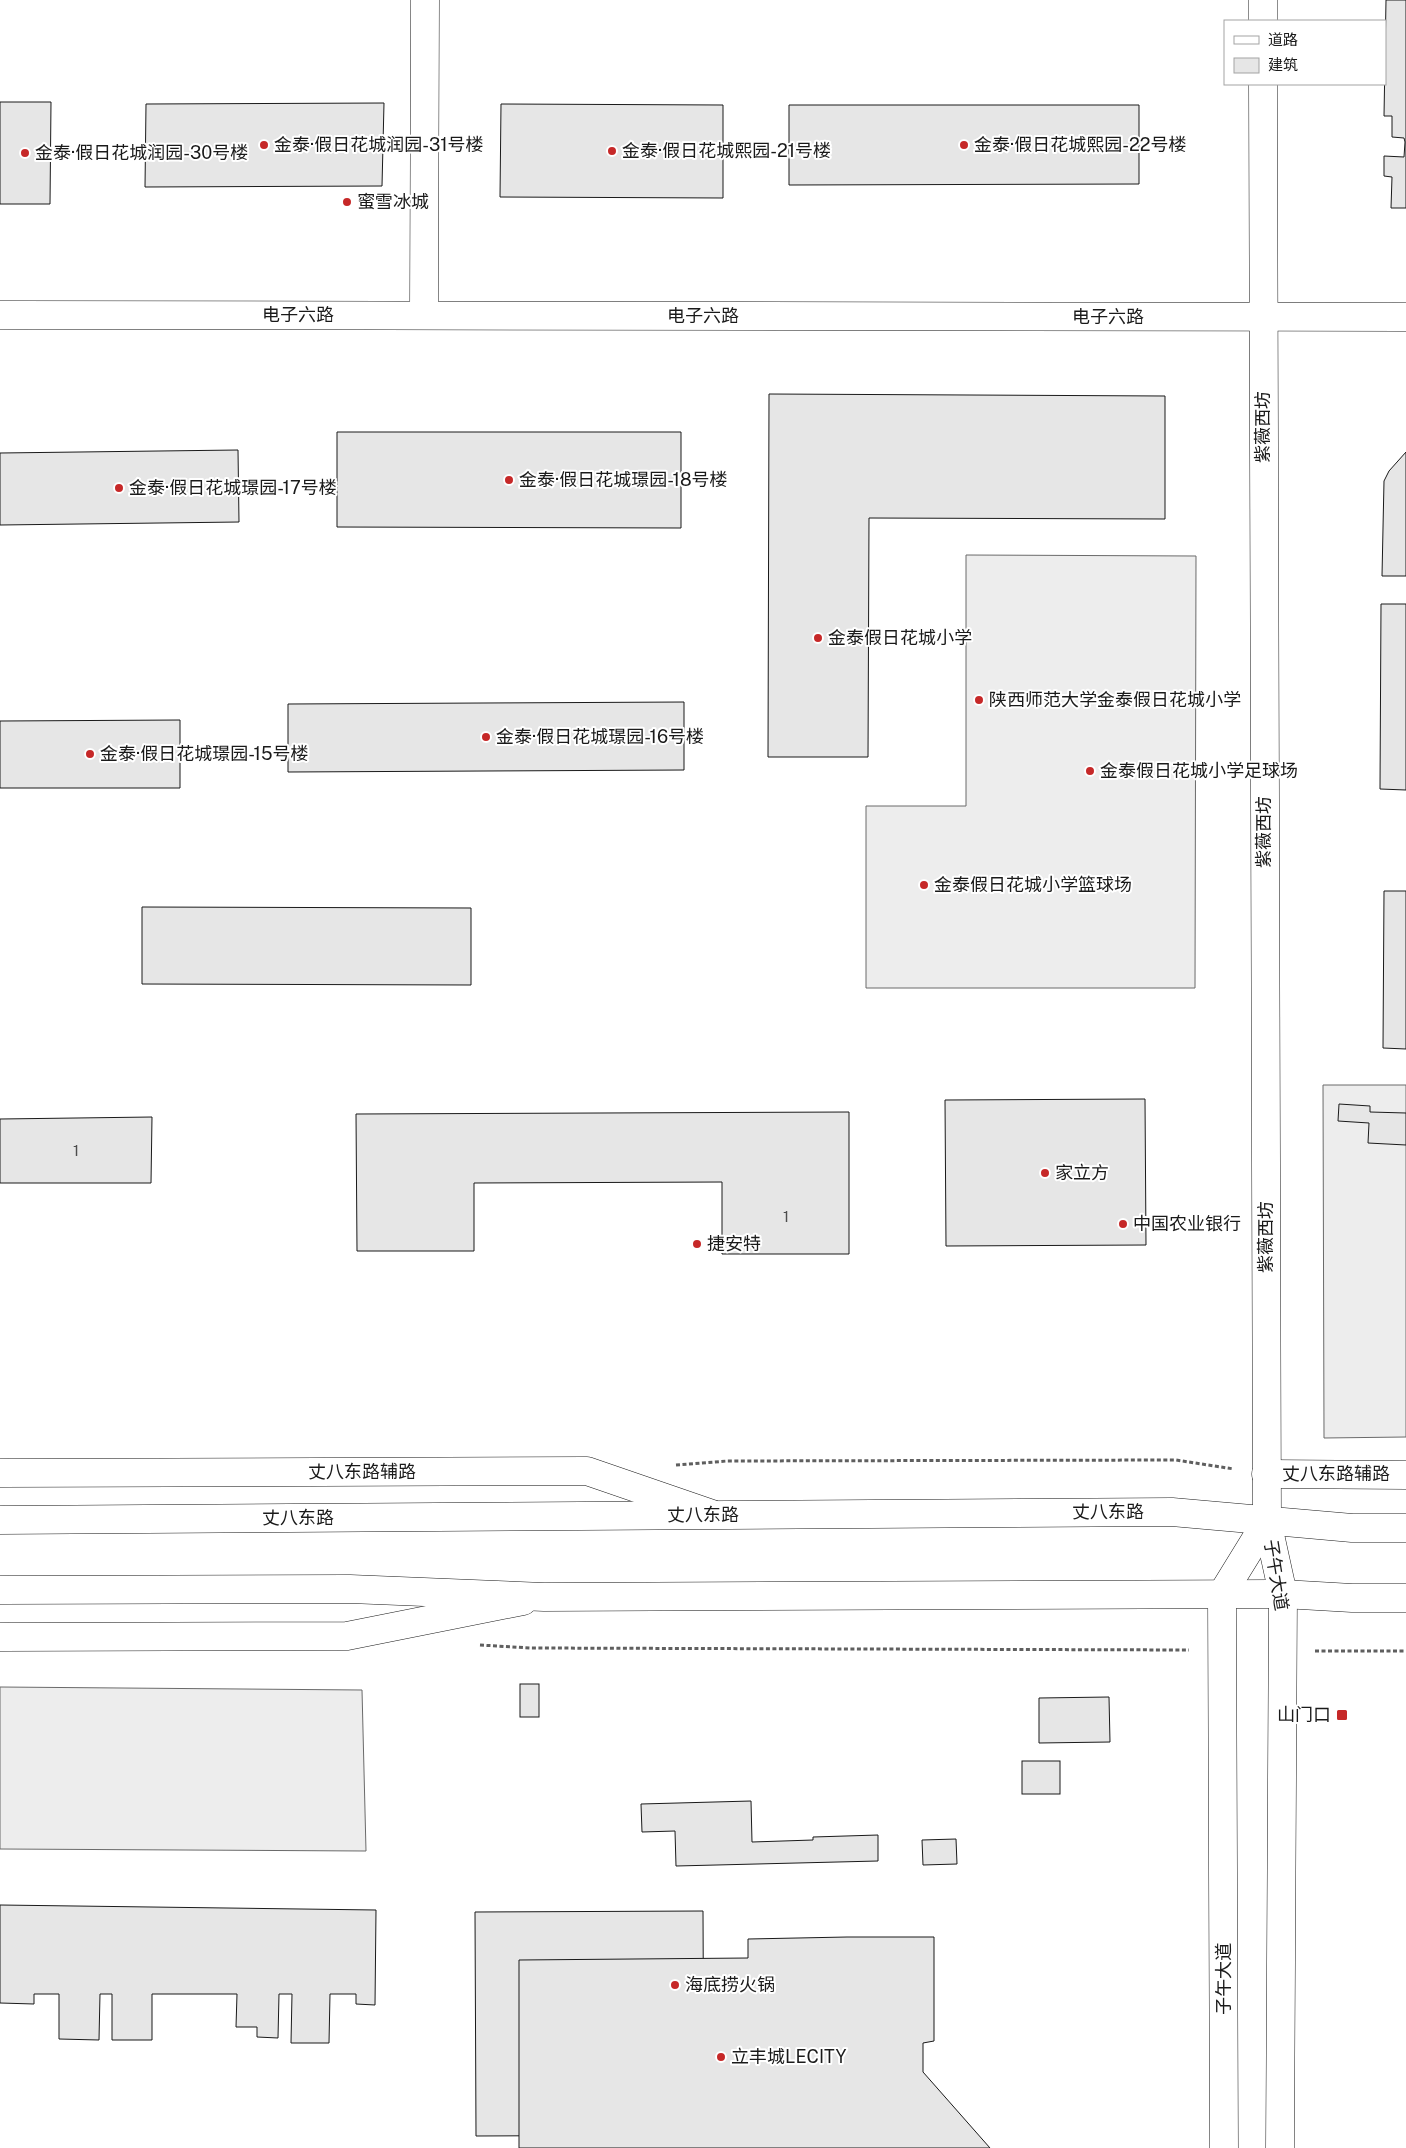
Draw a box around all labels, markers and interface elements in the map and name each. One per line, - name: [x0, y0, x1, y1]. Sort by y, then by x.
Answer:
- legend: [1224, 20, 1386, 85]
- text: 道路: [1268, 31, 1298, 48]
- text: 建筑: [1268, 56, 1298, 73]
- place label: 金泰·假日花城润园-31号楼: [274, 134, 484, 155]
- place label: 金泰·假日花城熙园-22号楼: [974, 134, 1186, 155]
- marker: 金泰·假日花城润园-31号楼: [258, 139, 270, 151]
- marker: 金泰·假日花城熙园-22号楼: [958, 139, 970, 151]
- place label: 金泰·假日花城熙园-21号楼: [622, 140, 831, 161]
- place label: 金泰·假日花城润园-30号楼: [35, 142, 248, 163]
- marker: 金泰·假日花城熙园-21号楼: [606, 145, 618, 157]
- marker: 金泰·假日花城润园-30号楼: [19, 147, 31, 159]
- place label: 蜜雪冰城: [357, 191, 429, 212]
- marker: 蜜雪冰城: [341, 196, 353, 208]
- street label: 电子六路: [262, 304, 334, 325]
- street label: 电子六路: [667, 305, 739, 326]
- street label: 电子六路: [1072, 306, 1144, 327]
- street label: 紫薇西坊: [1252, 391, 1273, 463]
- place label: 金泰·假日花城璟园-18号楼: [519, 469, 728, 490]
- marker: 金泰·假日花城璟园-18号楼: [503, 474, 515, 486]
- place label: 金泰·假日花城璟园-17号楼: [129, 477, 337, 498]
- marker: 金泰·假日花城璟园-17号楼: [113, 482, 125, 494]
- place label: 金泰假日花城小学: [828, 627, 972, 648]
- marker: 金泰假日花城小学: [812, 632, 824, 644]
- place label: 陕西师范大学金泰假日花城小学: [989, 689, 1241, 710]
- marker: 陕西师范大学金泰假日花城小学: [973, 694, 985, 706]
- place label: 金泰·假日花城璟园-16号楼: [496, 726, 704, 747]
- marker: 金泰·假日花城璟园-16号楼: [480, 731, 492, 743]
- place label: 金泰·假日花城璟园-15号楼: [100, 743, 308, 764]
- marker: 金泰·假日花城璟园-15号楼: [84, 748, 96, 760]
- place label: 金泰假日花城小学足球场: [1100, 760, 1298, 781]
- marker: 金泰假日花城小学足球场: [1084, 765, 1096, 777]
- street label: 紫薇西坊: [1253, 796, 1274, 868]
- place label: 金泰假日花城小学篮球场: [934, 874, 1132, 895]
- marker: 金泰假日花城小学篮球场: [918, 879, 930, 891]
- house number: 1: [73, 1142, 79, 1159]
- place label: 家立方: [1055, 1162, 1109, 1183]
- marker: 家立方: [1039, 1167, 1051, 1179]
- street label: 紫薇西坊: [1255, 1201, 1276, 1273]
- house number: 1: [783, 1208, 789, 1225]
- place label: 中国农业银行: [1133, 1213, 1241, 1234]
- marker: 中国农业银行: [1117, 1218, 1129, 1230]
- place label: 捷安特: [707, 1233, 761, 1254]
- marker: 捷安特: [691, 1238, 703, 1250]
- street label: 丈八东路辅路: [308, 1461, 416, 1482]
- street label: 丈八东路辅路: [1282, 1463, 1390, 1484]
- street label: 丈八东路: [1072, 1501, 1144, 1522]
- street label: 丈八东路: [667, 1504, 739, 1525]
- street label: 丈八东路: [262, 1507, 334, 1528]
- street label: 子午大道: [1260, 1538, 1292, 1612]
- place label: 山门口: [1277, 1704, 1331, 1725]
- marker: 山门口: [1335, 1708, 1349, 1722]
- street label: 子午大道: [1213, 1943, 1234, 2015]
- place label: 海底捞火锅: [685, 1974, 775, 1995]
- marker: 海底捞火锅: [669, 1979, 681, 1991]
- place label: 立丰城LECITY: [731, 2046, 847, 2067]
- marker: 立丰城LECITY: [715, 2051, 727, 2063]

